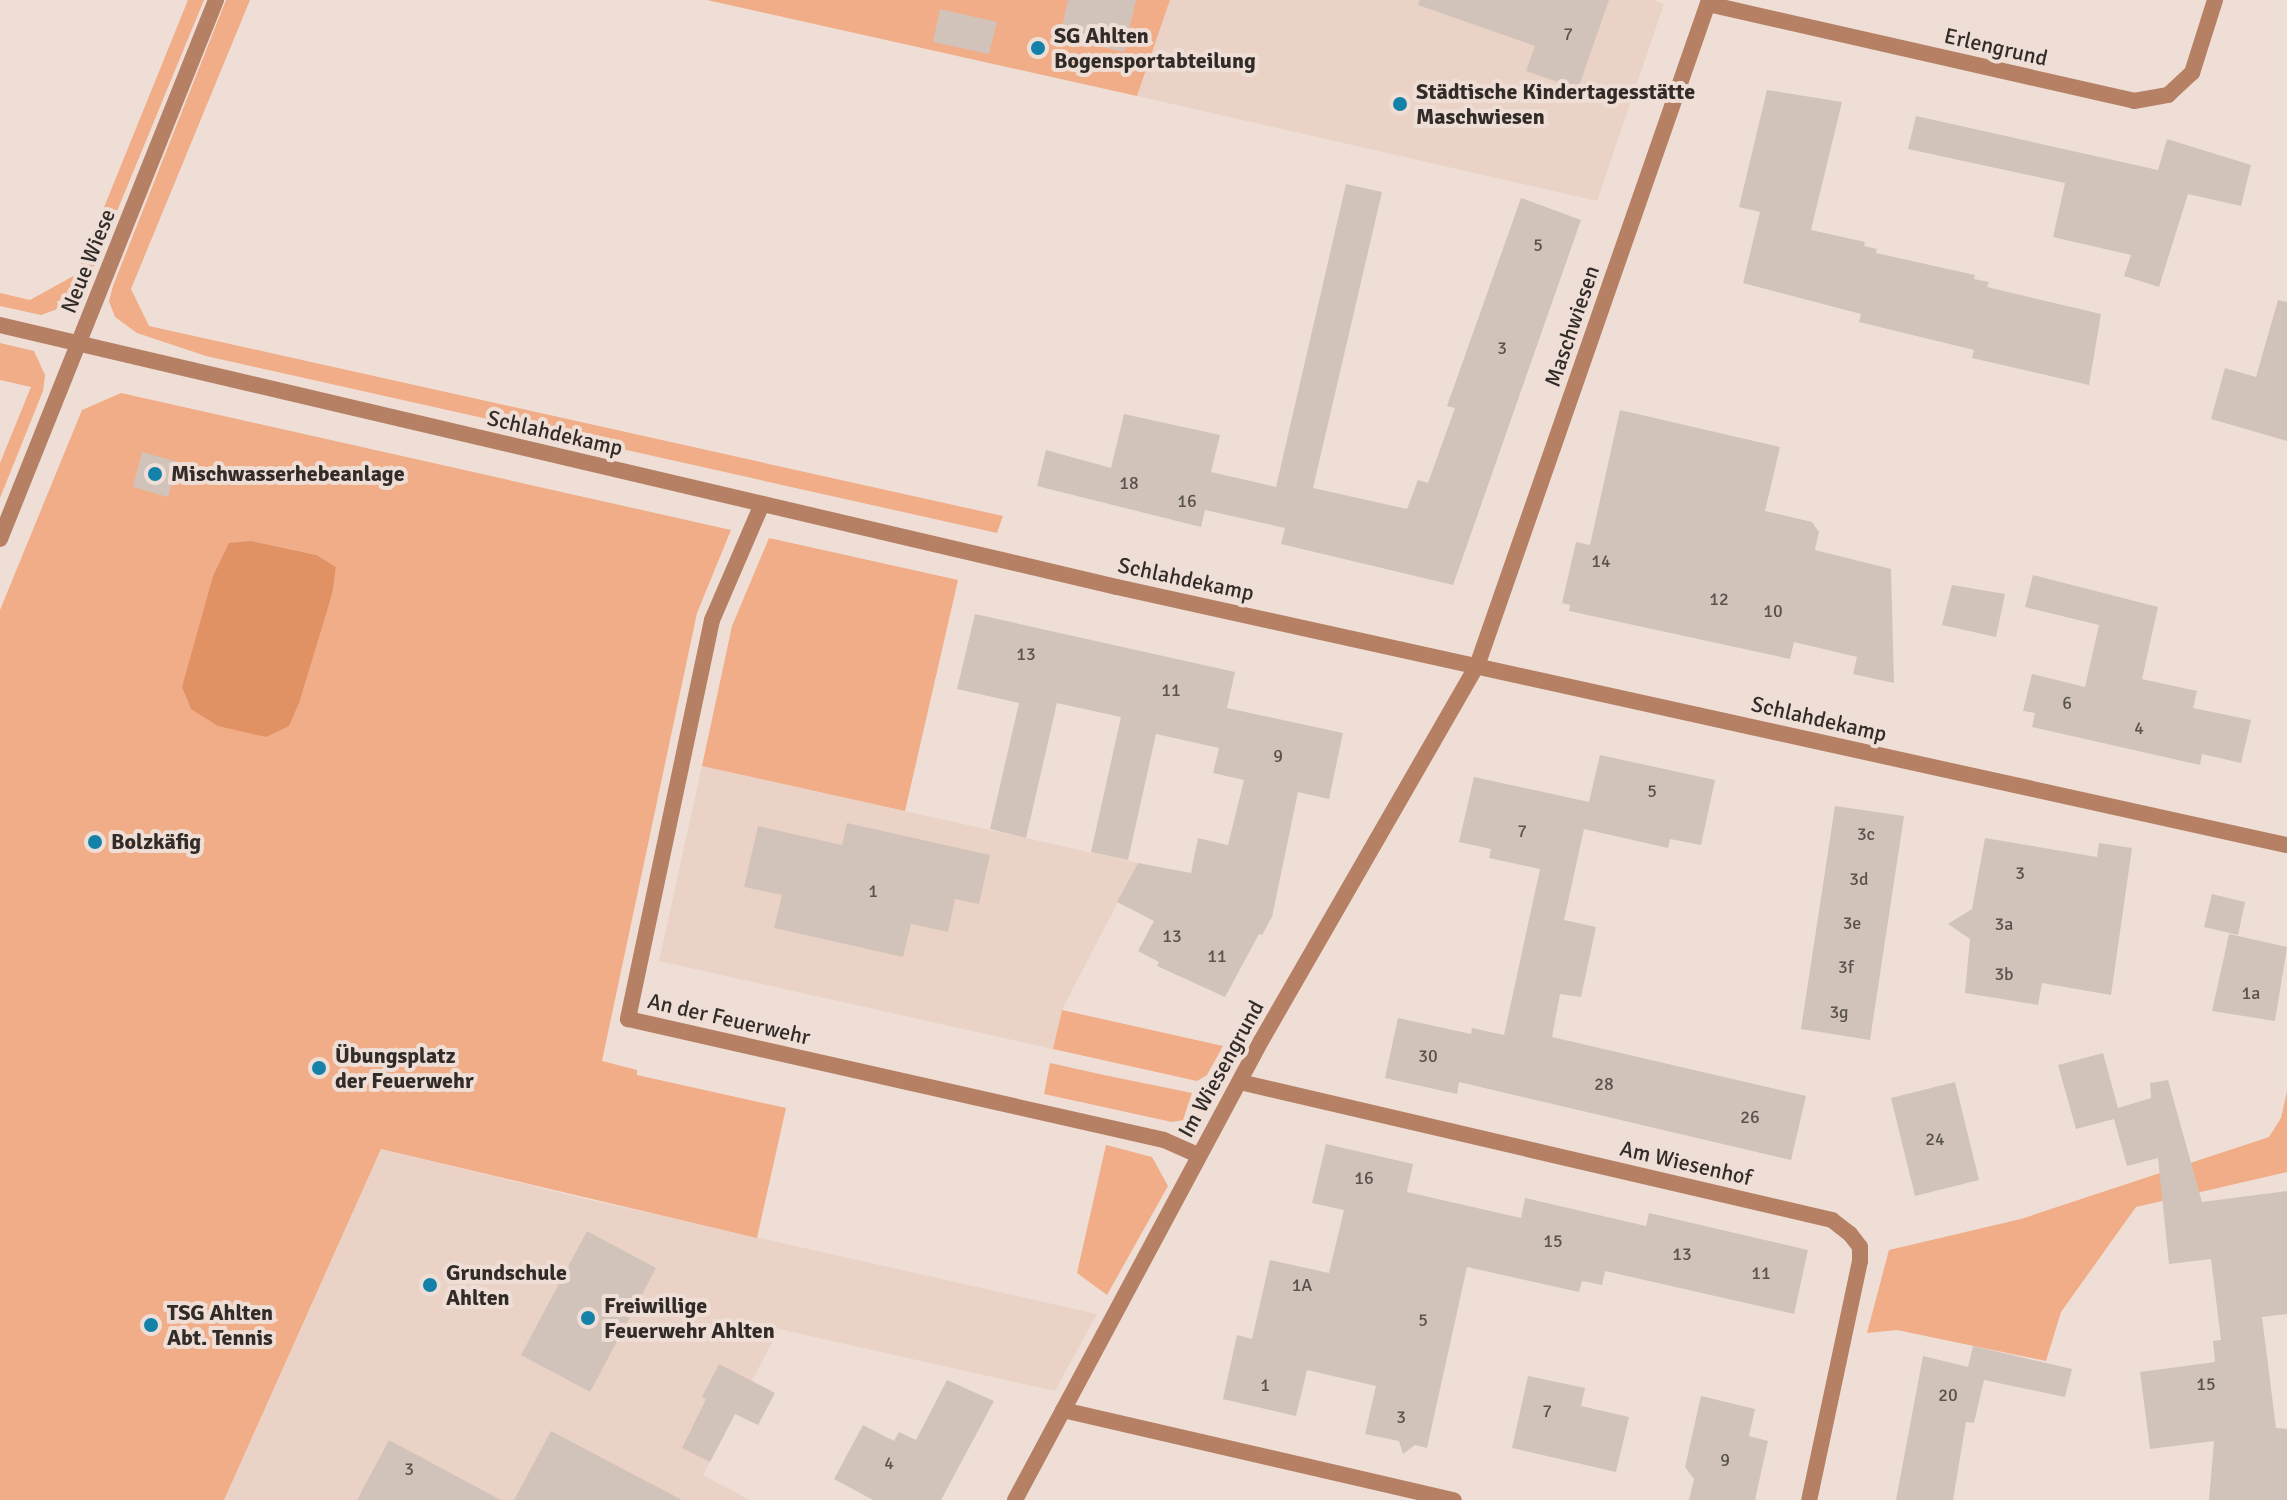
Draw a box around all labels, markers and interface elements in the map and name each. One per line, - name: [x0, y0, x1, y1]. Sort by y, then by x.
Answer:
- place label: SG Ahlten Bogensportabteilung: [1054, 22, 1256, 74]
- street label: Erlengrund: [1942, 22, 2050, 72]
- house number: 7: [1563, 23, 1573, 45]
- marker: SG Ahlten Bogensportabteilung: [1029, 39, 1047, 57]
- place label: Städtische Kindertagesstätte Maschwiesen: [1416, 78, 1695, 130]
- marker: Städtische Kindertagesstätte Maschwiesen: [1391, 95, 1409, 113]
- street label: Neue Wiese: [55, 205, 121, 317]
- house number: 5: [1533, 234, 1543, 256]
- street label: Maschwiesen: [1539, 262, 1605, 390]
- house number: 3: [1497, 337, 1507, 359]
- street label: Schlahdekamp: [485, 405, 625, 461]
- place label: Mischwasserhebeanlage: [171, 461, 405, 487]
- marker: Mischwasserhebeanlage: [146, 465, 164, 483]
- house number: 18: [1119, 472, 1139, 494]
- house number: 16: [1177, 490, 1197, 512]
- house number: 14: [1591, 550, 1611, 572]
- street label: Schlahdekamp: [1116, 552, 1256, 606]
- house number: 12: [1709, 588, 1729, 610]
- house number: 10: [1763, 600, 1783, 622]
- house number: 13: [1016, 643, 1036, 665]
- house number: 11: [1161, 679, 1181, 701]
- street label: Schlahdekamp: [1749, 691, 1889, 747]
- house number: 6: [2062, 692, 2072, 714]
- house number: 4: [2134, 717, 2144, 739]
- house number: 9: [1273, 745, 1283, 767]
- house number: 5: [1647, 780, 1657, 802]
- house number: 7: [1517, 820, 1527, 842]
- house number: 3c: [1857, 823, 1875, 845]
- place label: Bolzkäfig: [111, 829, 201, 855]
- marker: Bolzkäfig: [86, 833, 104, 851]
- house number: 3: [2015, 862, 2025, 884]
- house number: 3d: [1849, 868, 1869, 890]
- house number: 1: [868, 880, 878, 902]
- house number: 3e: [1843, 912, 1861, 934]
- house number: 3a: [1995, 913, 2013, 935]
- house number: 13: [1162, 925, 1182, 947]
- house number: 11: [1207, 945, 1227, 967]
- house number: 3f: [1838, 956, 1854, 978]
- house number: 3b: [1994, 963, 2014, 985]
- house number: 1a: [2242, 982, 2260, 1004]
- street label: An der Feuerwehr: [645, 987, 813, 1051]
- street label: Im Wiesengrund: [1172, 996, 1270, 1142]
- house number: 3g: [1829, 1001, 1849, 1023]
- place label: Übungsplatz der Feuerwehr: [335, 1042, 474, 1094]
- house number: 30: [1418, 1045, 1438, 1067]
- marker: Übungsplatz der Feuerwehr: [310, 1059, 328, 1077]
- house number: 28: [1594, 1073, 1614, 1095]
- house number: 26: [1740, 1106, 1760, 1128]
- house number: 24: [1925, 1128, 1945, 1150]
- street label: Am Wiesenhof: [1617, 1135, 1755, 1191]
- house number: 16: [1354, 1167, 1374, 1189]
- house number: 15: [1543, 1230, 1563, 1252]
- house number: 13: [1672, 1243, 1692, 1265]
- place label: Grundschule Ahlten: [446, 1259, 567, 1310]
- house number: 11: [1751, 1262, 1771, 1284]
- house number: 1A: [1292, 1274, 1312, 1296]
- marker: Grundschule Ahlten: [421, 1276, 439, 1294]
- place label: Freiwillige Feuerwehr Ahlten: [604, 1292, 775, 1344]
- place label: TSG Ahlten Abt. Tennis: [167, 1299, 273, 1350]
- marker: Freiwillige Feuerwehr Ahlten: [579, 1309, 597, 1327]
- house number: 5: [1418, 1309, 1428, 1331]
- marker: TSG Ahlten Abt. Tennis: [142, 1316, 160, 1334]
- house number: 15: [2196, 1373, 2216, 1395]
- house number: 1: [1260, 1374, 1270, 1396]
- house number: 20: [1938, 1384, 1958, 1406]
- house number: 7: [1542, 1400, 1552, 1422]
- house number: 3: [1396, 1406, 1406, 1428]
- house number: 9: [1720, 1449, 1730, 1471]
- house number: 4: [884, 1452, 894, 1474]
- house number: 3: [404, 1458, 414, 1480]

